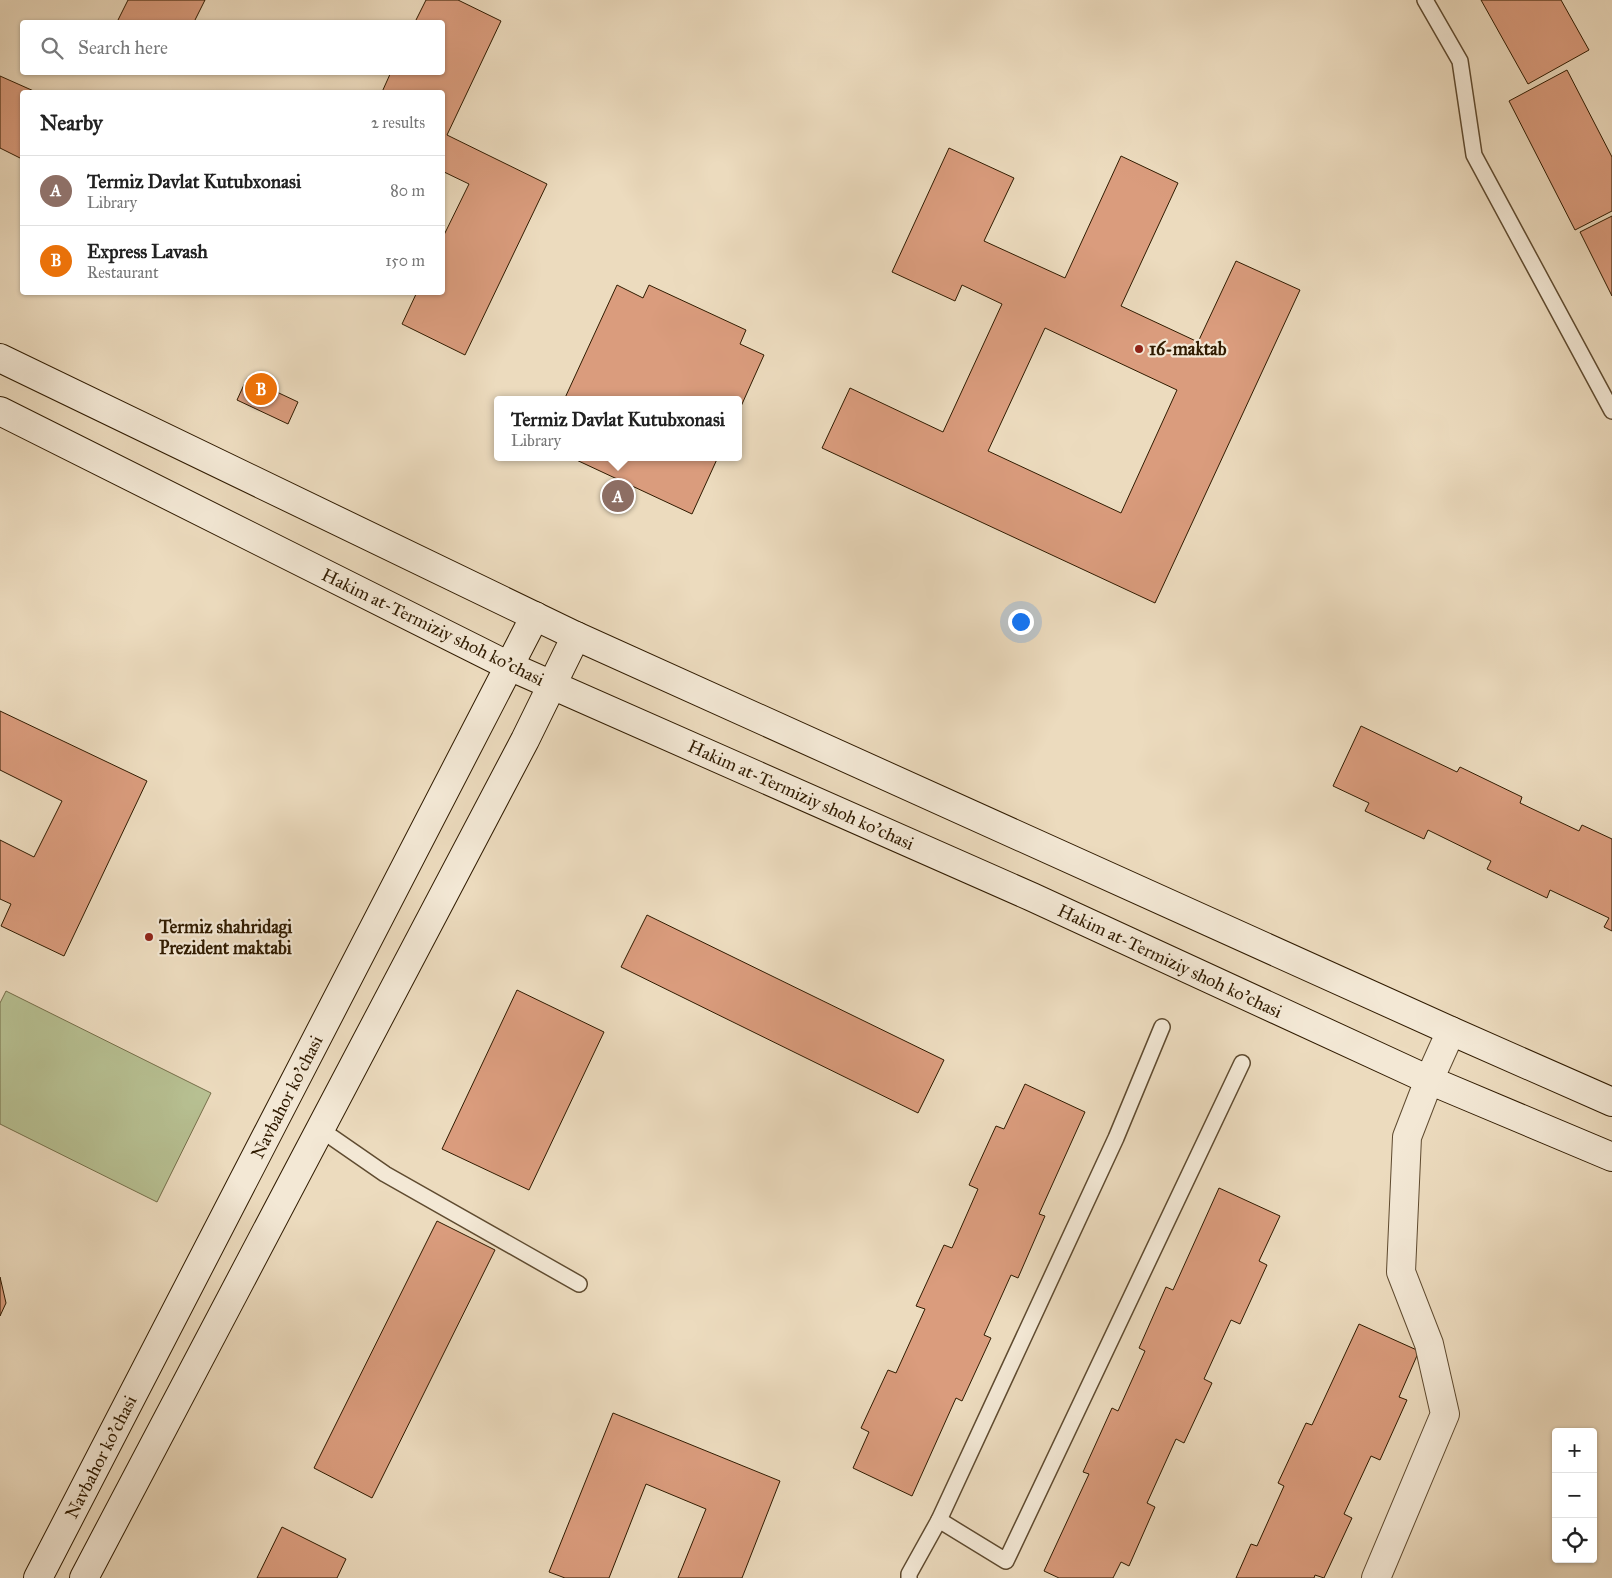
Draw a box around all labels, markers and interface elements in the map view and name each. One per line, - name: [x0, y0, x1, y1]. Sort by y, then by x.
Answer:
- search box: [20, 20, 445, 75]
- icon: search: [38, 34, 66, 62]
- text: Search here: [78, 36, 168, 59]
- text: Nearby: [40, 110, 103, 136]
- text: 2 results: [371, 113, 425, 132]
- text: Termiz Davlat Kutubxonasi: [87, 170, 301, 193]
- text: A: [51, 181, 61, 200]
- text: 80 m: [390, 181, 425, 200]
- text: Library: [87, 193, 137, 212]
- text: Express Lavash: [87, 240, 208, 263]
- text: B: [51, 251, 61, 270]
- text: 150 m: [385, 251, 425, 270]
- text: Restaurant: [87, 263, 159, 282]
- place label: 16-maktab: [1149, 338, 1227, 360]
- marker: 16-maktab: [1133, 343, 1145, 355]
- pin: B: [245, 370, 277, 408]
- popup: [494, 396, 742, 461]
- text: Termiz Davlat Kutubxonasi: [511, 408, 725, 431]
- text: Library: [511, 431, 561, 450]
- pin: A: [602, 477, 634, 515]
- street label: Hakim at-Termiziy shoh ko'chasi: [318, 563, 548, 691]
- your location: [1008, 609, 1034, 635]
- street label: Hakim at-Termiziy shoh ko'chasi: [685, 735, 917, 855]
- street label: Hakim at-Termiziy shoh ko'chasi: [1054, 899, 1286, 1023]
- place label: Termiz shahridagi Prezident maktabi: [158, 916, 293, 959]
- marker: Termiz shahridagi Prezident maktabi: [143, 931, 155, 943]
- street label: Navbahor ko'chasi: [246, 1032, 328, 1162]
- street label: Navbahor ko'chasi: [60, 1392, 142, 1522]
- map controls: [1552, 1428, 1597, 1563]
- button: +: [1552, 1428, 1597, 1473]
- button: −: [1552, 1473, 1597, 1518]
- button: locate: [1552, 1518, 1597, 1563]

